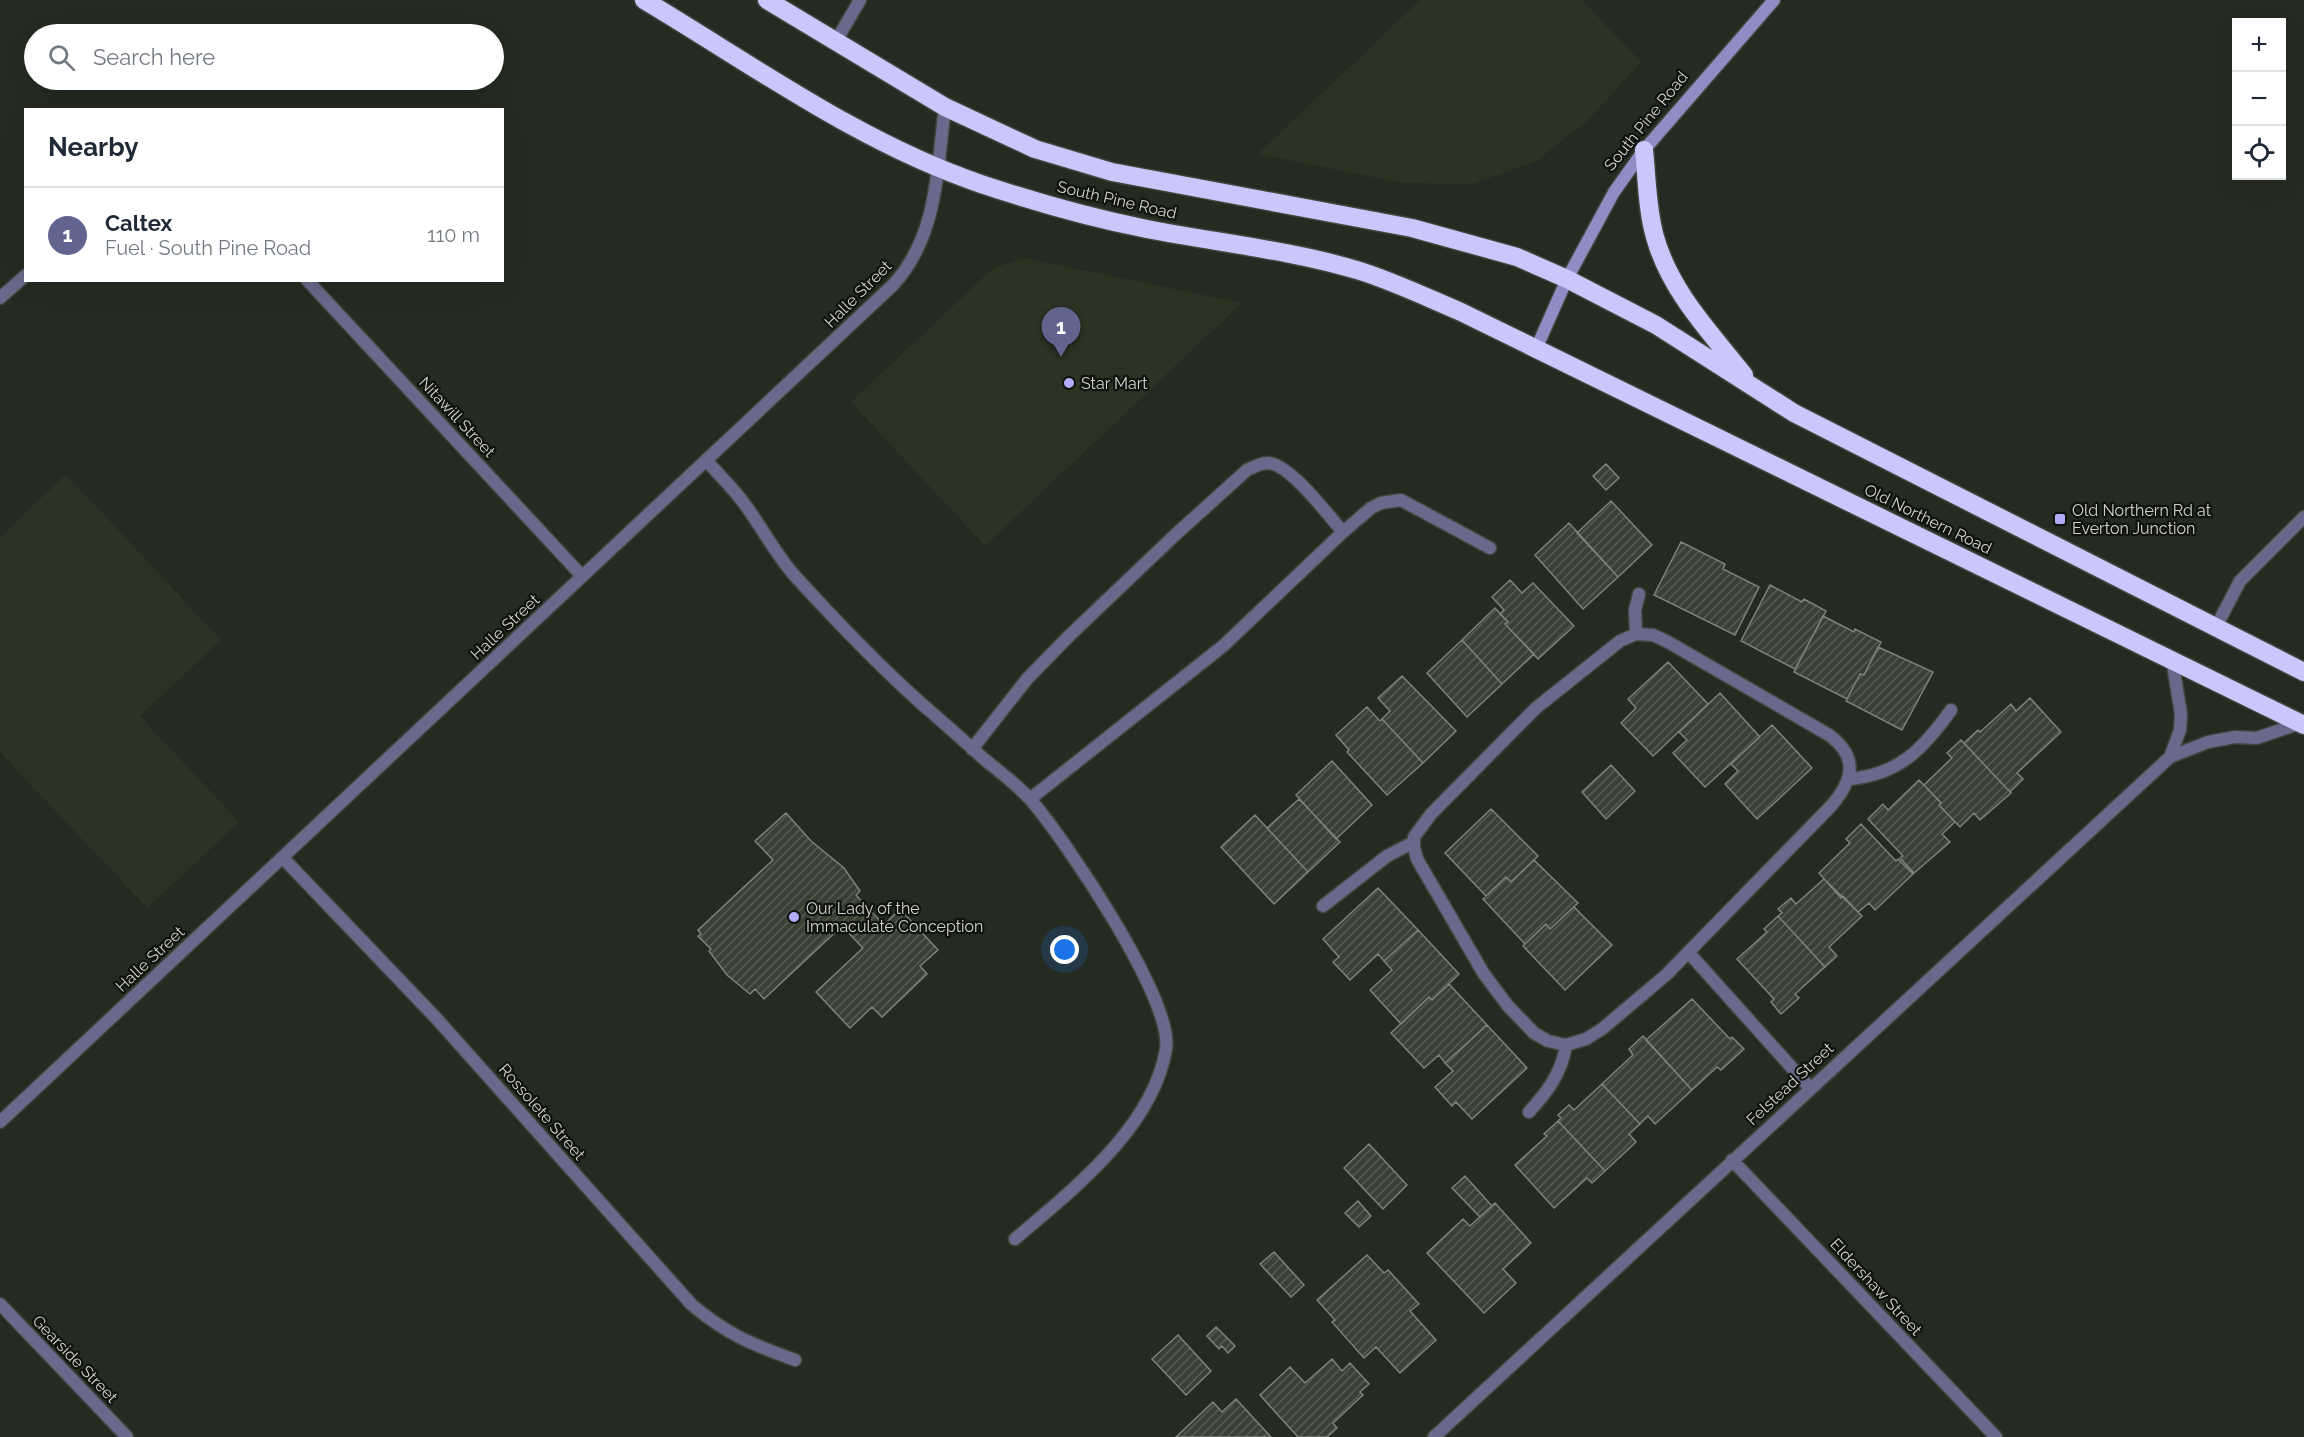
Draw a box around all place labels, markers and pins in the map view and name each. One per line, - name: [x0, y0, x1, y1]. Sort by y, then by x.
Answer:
- pin: 1: [1042, 308, 1080, 357]
- place label: Star Mart: [1081, 374, 1148, 393]
- marker: Star Mart: [1062, 376, 1076, 390]
- place label: Old Northern Rd at Everton Junction: [2072, 501, 2212, 538]
- marker: Old Northern Rd at Everton Junction: [2053, 512, 2067, 526]
- place label: Our Lady of the Immaculate Conception: [806, 899, 983, 936]
- marker: Our Lady of the Immaculate Conception: [787, 910, 801, 924]

